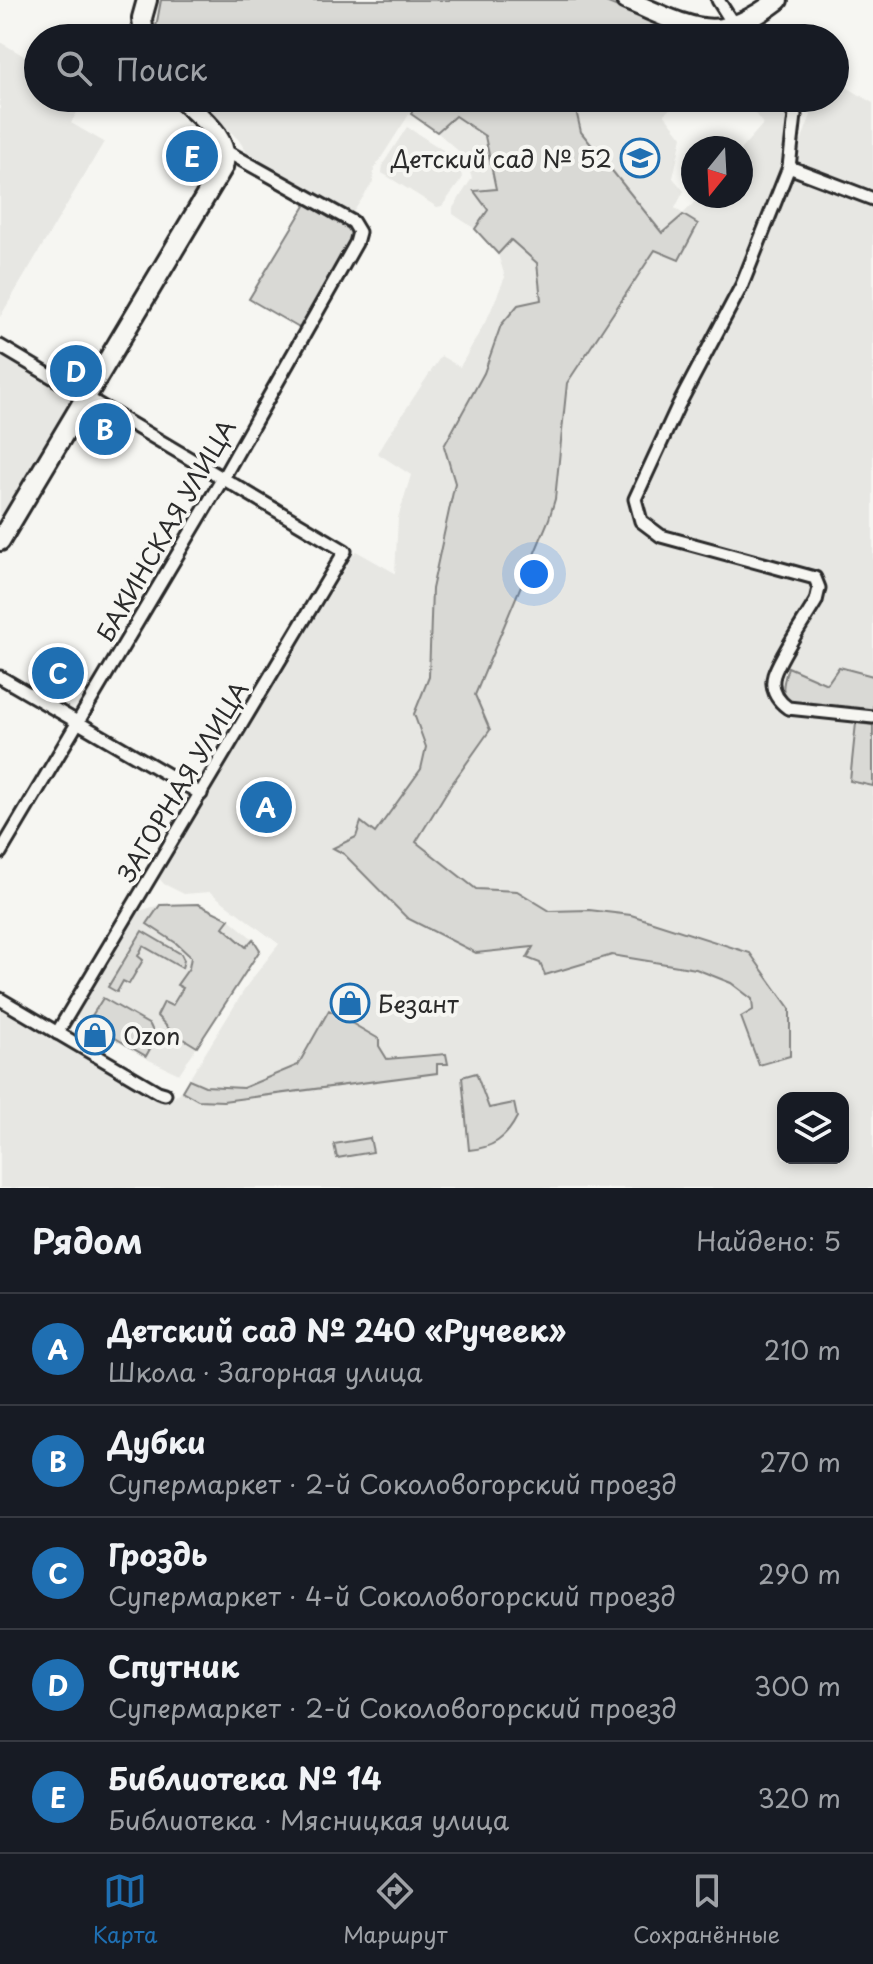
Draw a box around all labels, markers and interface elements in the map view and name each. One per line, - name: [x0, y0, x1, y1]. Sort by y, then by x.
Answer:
- search box: [24, 24, 849, 112]
- icon: search: [52, 46, 96, 90]
- text: Поиск: [116, 46, 207, 91]
- pin: E: [166, 126, 218, 186]
- north arrow: [681, 136, 753, 208]
- school or university icon: Детский сад № 52: [619, 137, 661, 179]
- place label: Детский сад № 52: [390, 140, 612, 176]
- pin: D: [50, 341, 102, 401]
- pin: B: [79, 399, 131, 459]
- street label: БАКИНСКАЯ УЛИЦА: [86, 412, 244, 648]
- your location: [514, 554, 554, 594]
- pin: C: [32, 643, 84, 703]
- street label: ЗАГОРНАЯ УЛИЦА: [108, 674, 256, 888]
- pin: A: [240, 777, 292, 837]
- shop icon: Безант: [329, 982, 371, 1024]
- place label: Безант: [378, 985, 459, 1021]
- shop icon: Ozon: [74, 1014, 116, 1056]
- place label: Ozon: [123, 1017, 180, 1053]
- map controls: [777, 1092, 849, 1164]
- button: layers: [777, 1092, 849, 1164]
- text: Рядом: [32, 1214, 143, 1266]
- text: Найдено: 5: [696, 1221, 841, 1260]
- text: Детский сад № 240 «Ручеек»: [108, 1307, 566, 1352]
- text: A: [48, 1330, 68, 1369]
- text: 210 m: [764, 1330, 841, 1369]
- text: Школа · Загорная улица: [108, 1352, 423, 1391]
- text: Дубки: [108, 1419, 206, 1464]
- text: B: [49, 1442, 67, 1481]
- text: 270 m: [760, 1442, 841, 1481]
- text: Супермаркет · 2-й Соколовогорский проезд: [108, 1464, 677, 1503]
- text: Гроздь: [108, 1531, 207, 1576]
- text: C: [48, 1554, 68, 1593]
- text: 290 m: [758, 1554, 841, 1593]
- text: Супермаркет · 4-й Соколовогорский проезд: [108, 1576, 676, 1615]
- text: Спутник: [108, 1643, 239, 1688]
- text: D: [48, 1666, 68, 1705]
- text: 300 m: [754, 1666, 841, 1705]
- text: Супермаркет · 2-й Соколовогорский проезд: [108, 1688, 677, 1727]
- text: Библиотека № 14: [108, 1755, 382, 1800]
- text: E: [50, 1778, 66, 1817]
- text: 320 m: [757, 1778, 841, 1817]
- text: Библиотека · Мясницкая улица: [108, 1800, 509, 1839]
- tab: Карта: [93, 1869, 157, 1950]
- tab: Маршрут: [343, 1869, 447, 1950]
- tab: Сохранённые: [633, 1869, 780, 1950]

